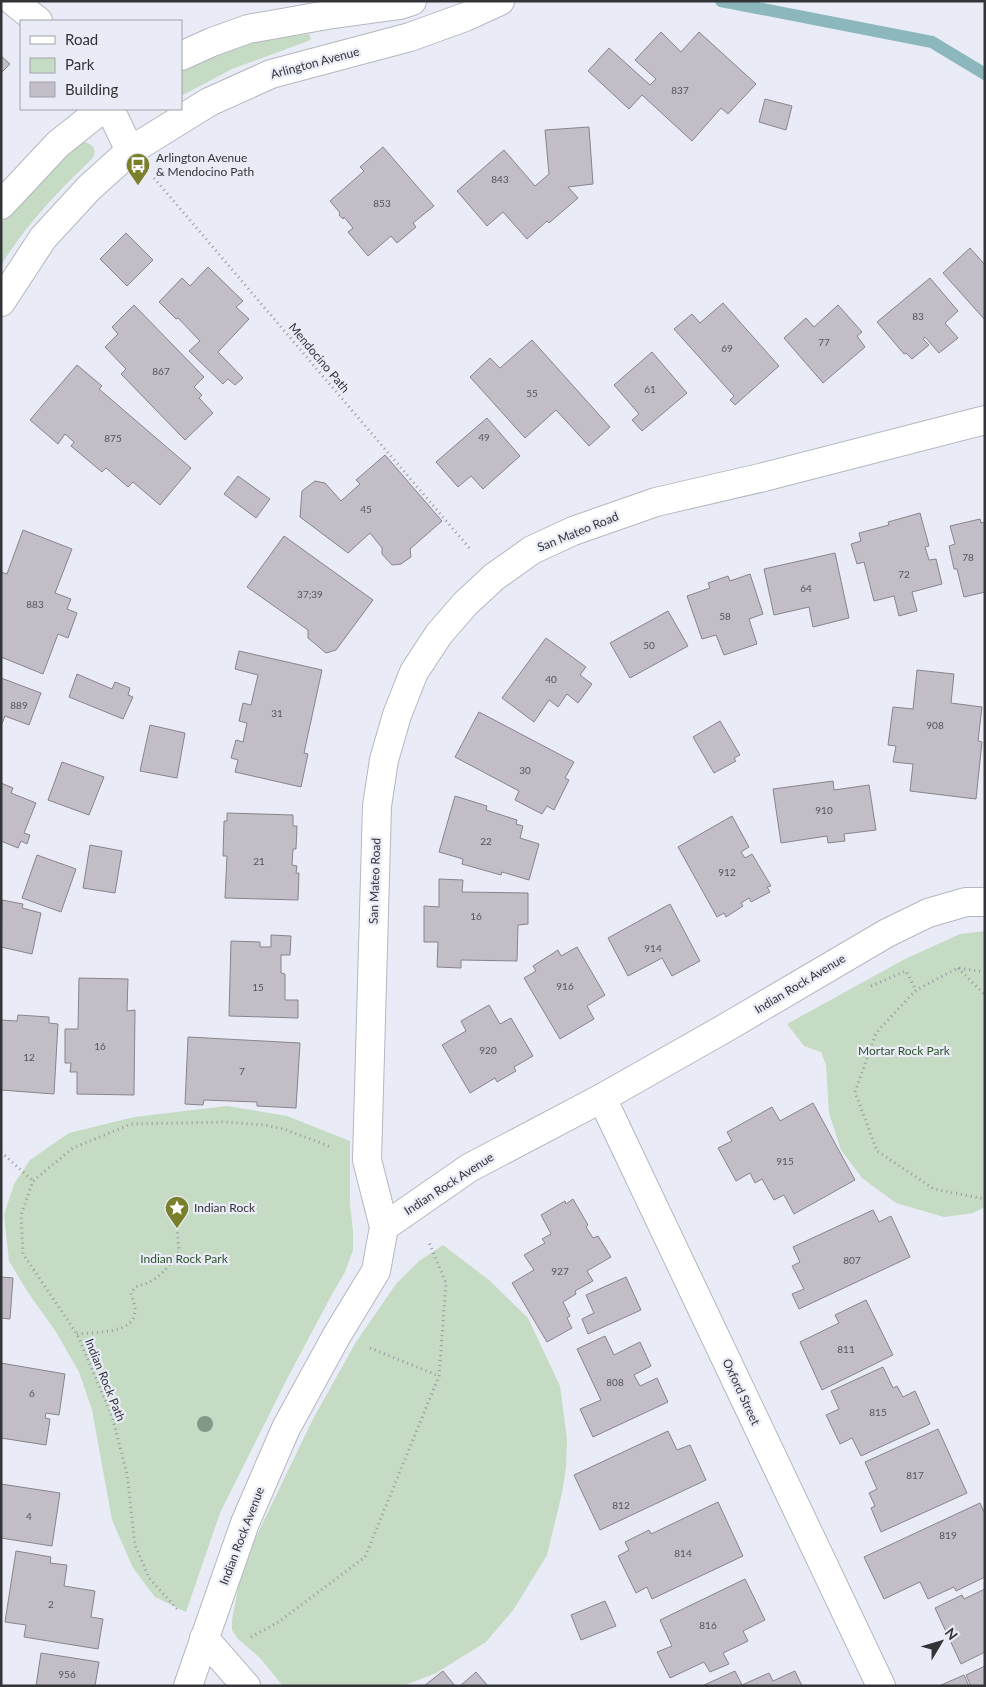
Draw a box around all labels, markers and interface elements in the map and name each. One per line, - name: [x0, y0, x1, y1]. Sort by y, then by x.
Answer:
- legend: [20, 20, 182, 110]
- text: Road: [65, 30, 98, 48]
- street label: Arlington Avenue: [269, 43, 361, 82]
- text: Park: [65, 55, 95, 73]
- text: Building: [65, 80, 118, 98]
- house number: 837: [671, 84, 689, 96]
- place label: Arlington Avenue & Mendocino Path: [156, 150, 254, 179]
- bus stop icon: Arlington Avenue & Mendocino Path: [125, 152, 151, 186]
- house number: 843: [491, 173, 509, 185]
- house number: 853: [373, 197, 391, 209]
- house number: 83: [912, 310, 924, 322]
- street label: Mendocino Path: [286, 320, 353, 396]
- house number: 77: [818, 336, 830, 348]
- house number: 69: [721, 342, 733, 354]
- house number: 867: [152, 365, 170, 377]
- house number: 61: [644, 383, 656, 395]
- house number: 55: [526, 387, 538, 399]
- house number: 49: [478, 431, 490, 443]
- house number: 875: [104, 432, 122, 444]
- house number: 45: [360, 503, 372, 515]
- street label: San Mateo Road: [535, 508, 621, 555]
- house number: 78: [962, 551, 974, 563]
- house number: 72: [898, 568, 910, 580]
- house number: 64: [800, 582, 812, 594]
- house number: 37;39: [297, 588, 323, 600]
- house number: 883: [26, 598, 44, 610]
- house number: 58: [719, 610, 731, 622]
- house number: 50: [643, 639, 655, 651]
- house number: 40: [545, 673, 557, 685]
- house number: 889: [10, 699, 28, 711]
- house number: 31: [271, 707, 283, 719]
- house number: 908: [926, 719, 944, 731]
- house number: 30: [519, 764, 531, 776]
- house number: 910: [815, 804, 833, 816]
- house number: 22: [480, 835, 492, 847]
- street label: San Mateo Road: [366, 838, 383, 924]
- house number: 21: [253, 855, 265, 867]
- house number: 912: [718, 866, 736, 878]
- house number: 16: [470, 910, 482, 922]
- house number: 914: [644, 942, 662, 954]
- street label: Indian Rock Avenue: [752, 951, 848, 1017]
- house number: 916: [556, 980, 574, 992]
- house number: 15: [252, 981, 264, 993]
- house number: 16: [94, 1040, 106, 1052]
- park label: Mortar Rock Park: [858, 1043, 951, 1058]
- house number: 920: [479, 1044, 497, 1056]
- house number: 12: [23, 1051, 35, 1063]
- house number: 7: [239, 1065, 245, 1077]
- street label: Indian Rock Avenue: [401, 1149, 496, 1218]
- house number: 915: [776, 1155, 794, 1167]
- place icon: Indian Rock: [164, 1195, 190, 1229]
- place label: Indian Rock: [194, 1200, 256, 1215]
- park label: Indian Rock Park: [140, 1251, 229, 1266]
- house number: 807: [843, 1254, 861, 1266]
- house number: 927: [551, 1265, 569, 1277]
- street label: Indian Rock Path: [82, 1336, 129, 1423]
- house number: 811: [837, 1343, 855, 1355]
- street label: Oxford Street: [719, 1356, 764, 1428]
- house number: 808: [606, 1376, 624, 1388]
- house number: 6: [29, 1387, 35, 1399]
- house number: 815: [869, 1406, 887, 1418]
- house number: 817: [906, 1469, 924, 1481]
- street label: Indian Rock Avenue: [216, 1485, 267, 1587]
- house number: 812: [612, 1499, 630, 1511]
- house number: 4: [26, 1510, 32, 1522]
- house number: 819: [939, 1529, 957, 1541]
- house number: 814: [674, 1547, 692, 1559]
- house number: 2: [48, 1598, 54, 1610]
- north arrow: [916, 1617, 966, 1667]
- house number: 816: [699, 1619, 717, 1631]
- text: N: [942, 1624, 962, 1643]
- house number: 956: [58, 1668, 76, 1680]

